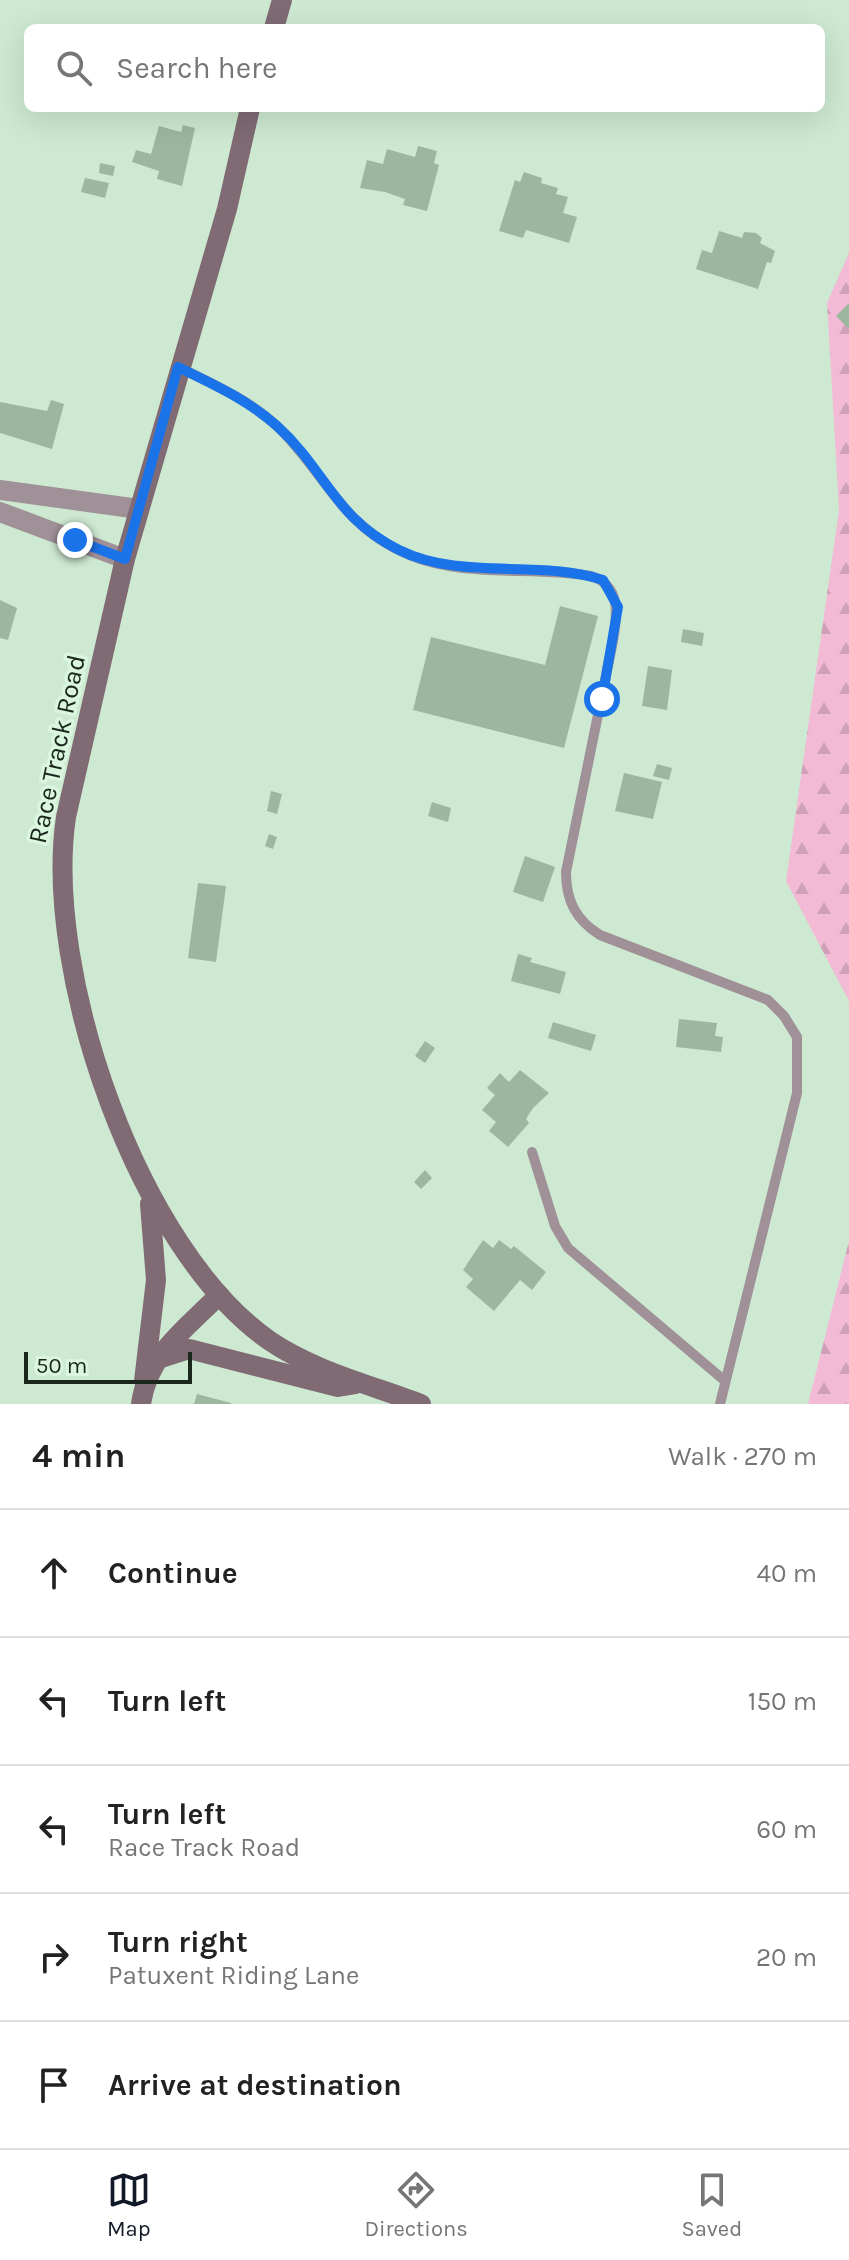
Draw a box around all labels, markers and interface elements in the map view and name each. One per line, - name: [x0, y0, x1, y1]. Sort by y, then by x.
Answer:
- search box: [24, 24, 825, 112]
- icon: search: [52, 46, 96, 90]
- text: Search here: [116, 50, 277, 86]
- route end: [57, 522, 93, 558]
- street label: Race Track Road: [22, 652, 92, 846]
- route start: [584, 681, 620, 717]
- scale bar: [24, 1348, 192, 1384]
- text: 50 m: [36, 1353, 87, 1379]
- text: 4 min: [32, 1436, 125, 1476]
- text: Walk · 270 m: [668, 1441, 817, 1472]
- icon: ahead: [32, 1551, 76, 1595]
- text: Continue: [108, 1555, 238, 1591]
- text: 40 m: [757, 1558, 817, 1589]
- icon: left: [32, 1679, 76, 1723]
- text: Turn left: [108, 1683, 226, 1719]
- text: 150 m: [748, 1686, 817, 1717]
- text: Turn left: [108, 1796, 226, 1832]
- icon: left: [32, 1807, 76, 1851]
- text: 60 m: [756, 1814, 817, 1845]
- text: Race Track Road: [108, 1832, 300, 1863]
- text: Turn right: [108, 1924, 248, 1960]
- icon: right: [32, 1935, 76, 1979]
- text: 20 m: [756, 1942, 817, 1973]
- text: Patuxent Riding Lane: [108, 1960, 359, 1991]
- icon: arrive: [32, 2063, 76, 2107]
- text: Arrive at destination: [108, 2067, 402, 2103]
- tab: Map: [107, 2168, 151, 2242]
- tab: Directions: [364, 2168, 468, 2242]
- tab: Saved: [681, 2168, 742, 2242]

